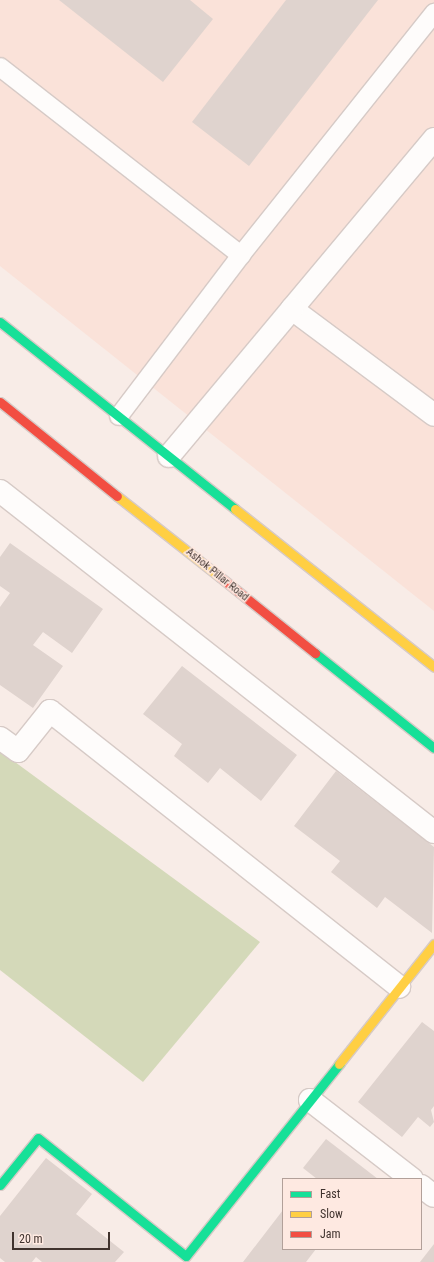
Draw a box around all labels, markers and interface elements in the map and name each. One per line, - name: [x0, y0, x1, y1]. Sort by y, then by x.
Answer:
- street label: Ashok Pillar Road: [183, 546, 251, 604]
- legend: [282, 1178, 422, 1250]
- text: Fast: [320, 1187, 340, 1201]
- text: Slow: [320, 1207, 343, 1221]
- scale bar: [14, 1224, 112, 1250]
- text: Jam: [320, 1227, 341, 1241]
- text: 20 m: [19, 1232, 43, 1246]

